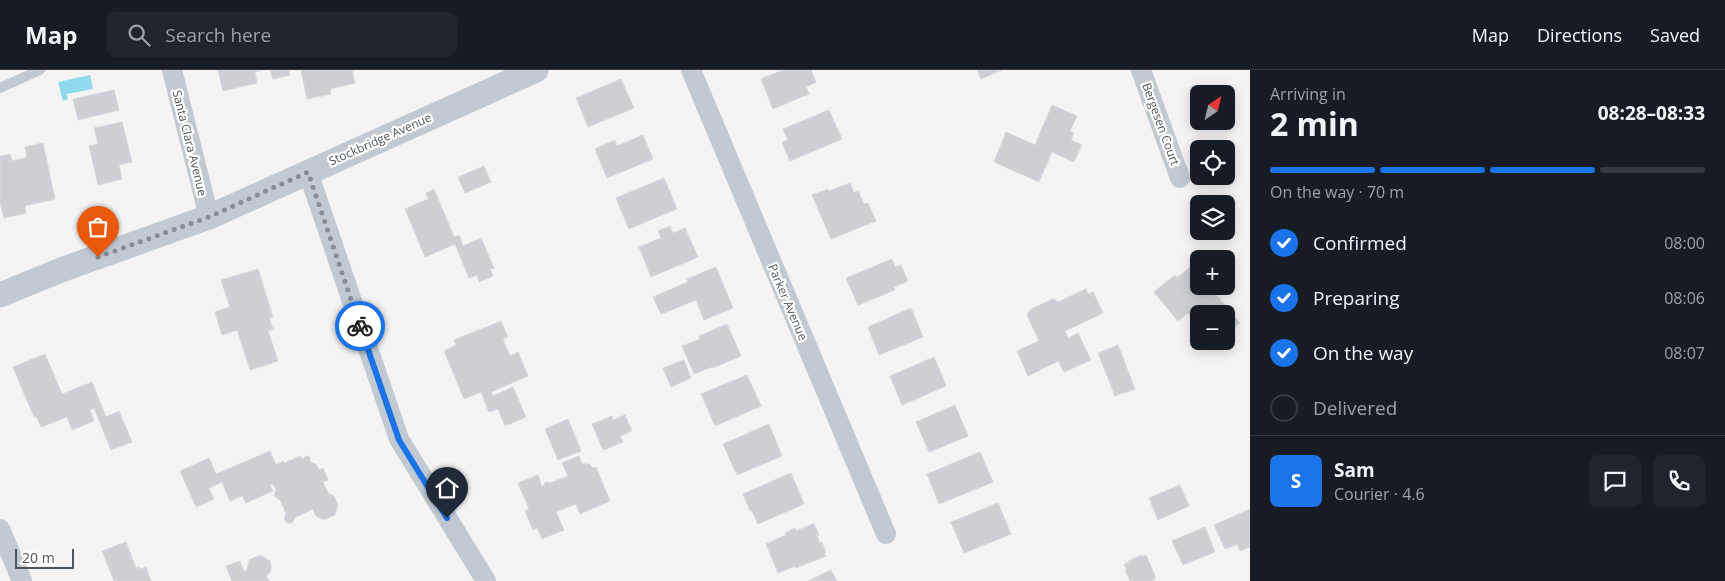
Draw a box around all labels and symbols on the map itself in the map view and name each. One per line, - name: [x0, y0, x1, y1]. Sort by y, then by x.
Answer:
- street label: Bergesen Court: [1138, 80, 1184, 168]
- north arrow: [1190, 85, 1235, 130]
- street label: Santa Clara Avenue: [169, 88, 211, 198]
- street label: Stockbridge Avenue: [326, 109, 434, 169]
- pin: [77, 206, 119, 257]
- street label: Parker Avenue: [764, 261, 812, 343]
- courier: [335, 301, 385, 351]
- pin: [426, 467, 468, 518]
- scale bar: [15, 546, 74, 569]

